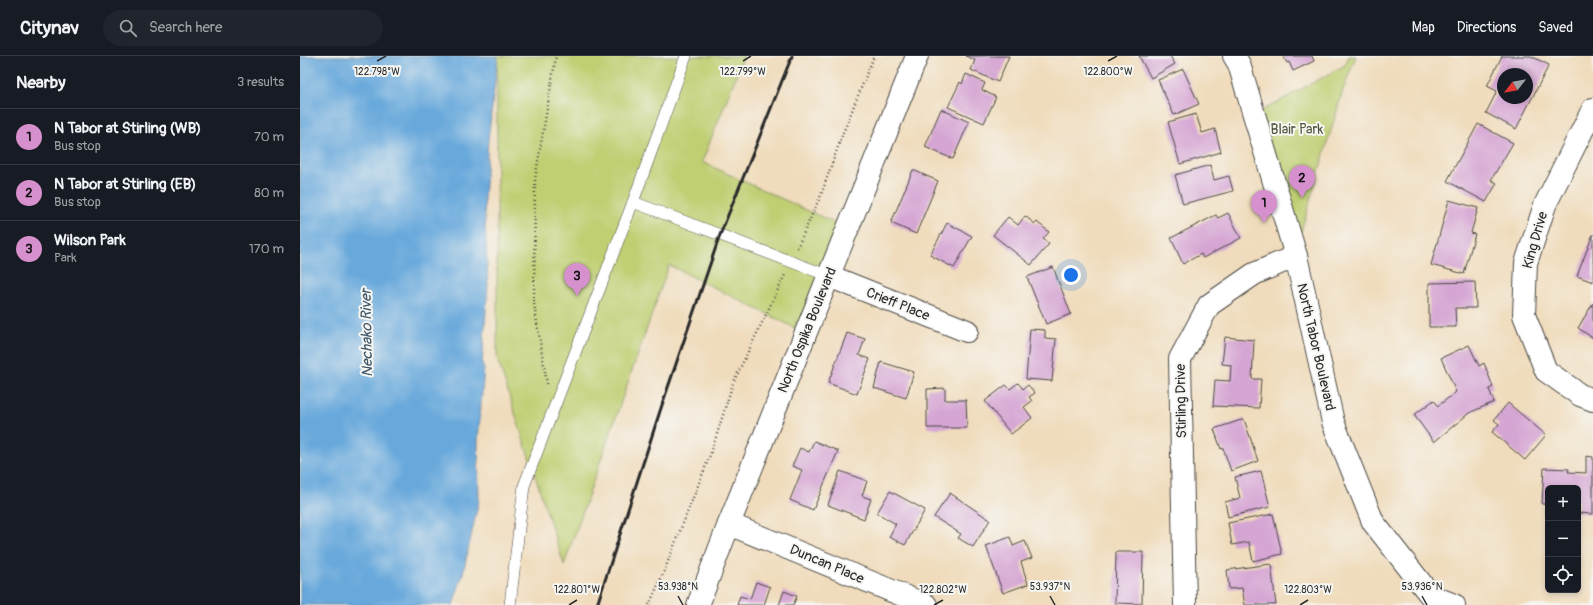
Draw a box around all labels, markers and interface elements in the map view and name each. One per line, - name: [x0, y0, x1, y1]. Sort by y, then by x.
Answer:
- search box: [103, 10, 383, 46]
- text: Citynav: [20, 16, 79, 40]
- icon: search: [117, 17, 139, 39]
- text: Search here: [149, 18, 222, 37]
- text: Map: [1412, 19, 1435, 36]
- text: Directions: [1457, 19, 1516, 36]
- text: Saved: [1538, 19, 1573, 36]
- text: 122.798°W: [354, 66, 400, 78]
- text: 122.799°W: [720, 66, 766, 78]
- text: 122.800°W: [1084, 66, 1133, 78]
- north arrow: [1497, 68, 1533, 104]
- text: Nearby: [16, 72, 65, 93]
- text: 3 results: [237, 74, 284, 90]
- text: N Tabor at Stirling (WB): [54, 119, 201, 138]
- park label: Blair Park: [1271, 121, 1324, 138]
- text: 1: [26, 129, 32, 145]
- text: 70 m: [254, 129, 284, 145]
- text: Bus stop: [54, 138, 101, 154]
- pin: 2: [1289, 165, 1315, 198]
- text: N Tabor at Stirling (EB): [54, 175, 196, 194]
- text: 2: [25, 185, 33, 201]
- text: 80 m: [254, 185, 284, 201]
- pin: 1: [1251, 190, 1277, 223]
- text: Bus stop: [54, 194, 101, 210]
- street label: King Drive: [1519, 209, 1551, 271]
- text: Wilson Park: [54, 231, 126, 250]
- text: 3: [25, 241, 33, 257]
- text: 170 m: [249, 241, 284, 257]
- text: Park: [54, 250, 77, 266]
- pin: 3: [564, 263, 590, 296]
- street label: North Ospika Boulevard: [774, 265, 840, 395]
- your location: [1061, 265, 1081, 285]
- street label: North Tabor Boulevard: [1293, 282, 1339, 412]
- street label: Crieff Place: [864, 284, 932, 324]
- water label: Nechako River: [357, 287, 377, 377]
- street label: Stirling Drive: [1172, 363, 1190, 439]
- map controls: [1545, 485, 1581, 593]
- button: +: [1545, 485, 1581, 521]
- button: −: [1545, 521, 1581, 557]
- street label: Duncan Place: [787, 541, 867, 587]
- button: locate: [1545, 557, 1581, 593]
- text: 53.938°N: [658, 581, 698, 593]
- text: 53.937°N: [1030, 581, 1070, 593]
- text: 53.936°N: [1402, 581, 1443, 593]
- text: 122.801°W: [554, 584, 600, 596]
- text: 122.802°W: [919, 584, 967, 596]
- text: 122.803°W: [1284, 584, 1332, 596]

